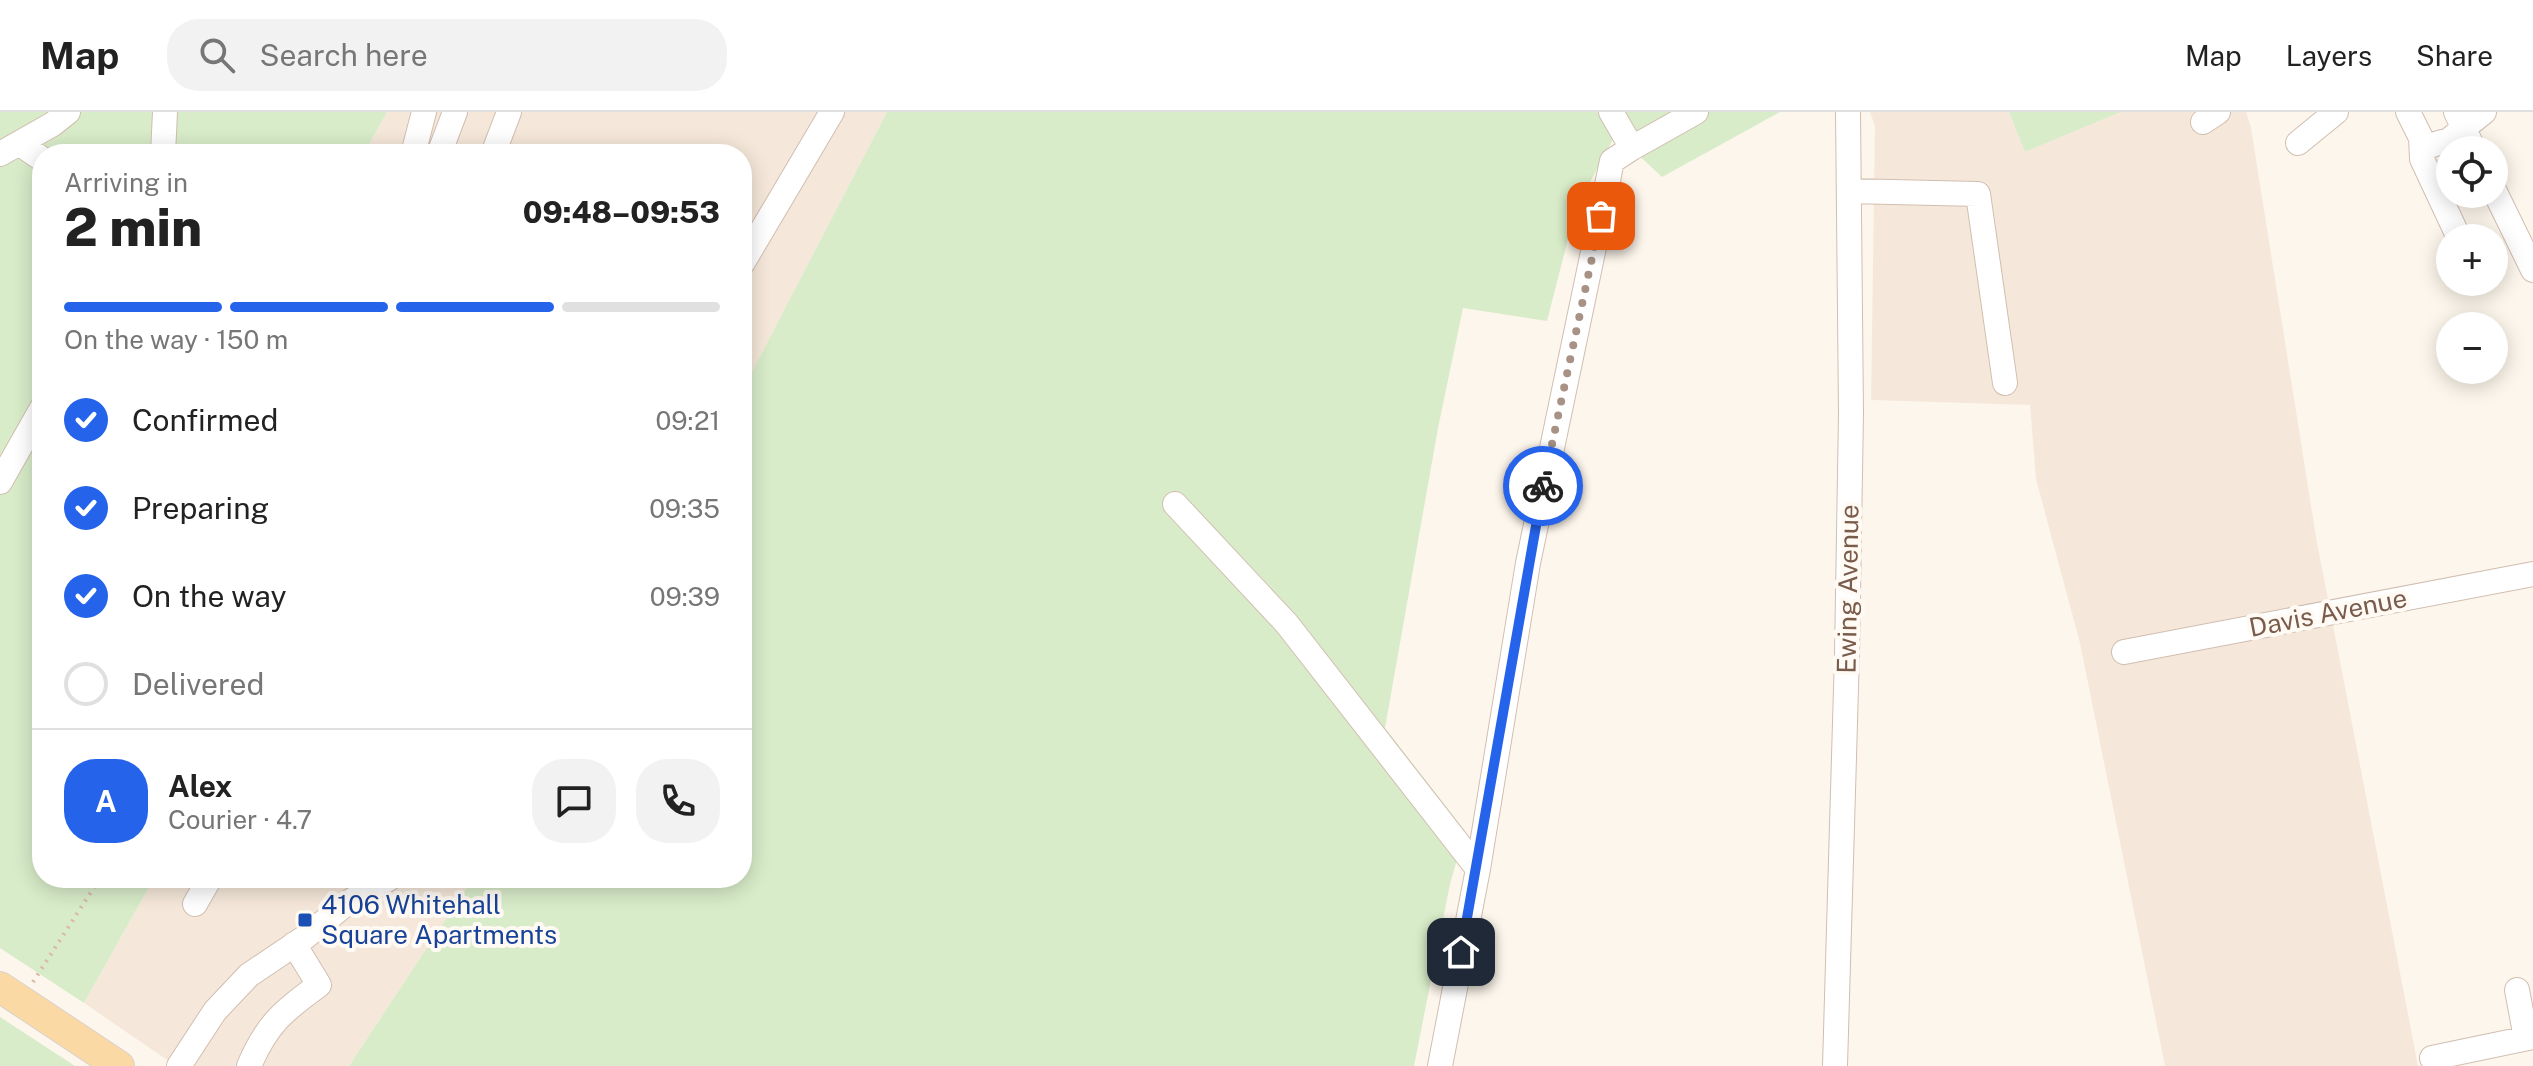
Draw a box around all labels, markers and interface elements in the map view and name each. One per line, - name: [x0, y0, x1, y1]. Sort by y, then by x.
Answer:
- search box: [167, 19, 727, 91]
- text: Map: [40, 33, 119, 78]
- icon: search: [195, 33, 239, 77]
- text: Search here: [259, 37, 428, 73]
- text: Map: [2185, 39, 2242, 72]
- text: Layers: [2286, 39, 2372, 72]
- text: Share: [2416, 39, 2493, 72]
- map controls: [2436, 136, 2508, 384]
- button: locate: [2436, 136, 2508, 208]
- text: Arriving in: [64, 167, 188, 198]
- pin: [1567, 182, 1635, 250]
- text: 09:48–09:53: [523, 194, 720, 230]
- icon: bag: [1579, 194, 1623, 238]
- text: 2 min: [64, 197, 202, 258]
- button: +: [2436, 224, 2508, 296]
- button: −: [2436, 312, 2508, 384]
- text: On the way · 150 m: [64, 324, 288, 355]
- icon: check: [64, 398, 108, 442]
- text: Confirmed: [132, 402, 278, 438]
- text: 09:21: [656, 405, 720, 436]
- courier: [1503, 446, 1583, 526]
- icon: bike: [1521, 464, 1565, 508]
- icon: check: [64, 486, 108, 530]
- text: Preparing: [132, 490, 269, 526]
- text: 09:35: [649, 493, 720, 524]
- street label: Ewing Avenue: [1831, 504, 1864, 674]
- icon: check: [64, 574, 108, 618]
- text: On the way: [132, 578, 286, 614]
- text: 09:39: [650, 581, 720, 612]
- street label: Davis Avenue: [2246, 582, 2409, 643]
- text: Delivered: [132, 666, 264, 702]
- button: chat: [532, 759, 616, 843]
- button: phone: [636, 759, 720, 843]
- text: Alex: [168, 768, 232, 804]
- text: A: [95, 783, 117, 819]
- text: Courier · 4.7: [168, 804, 312, 835]
- place label: 4106 Whitehall Square Apartments: [321, 889, 557, 950]
- marker: 4106 Whitehall Square Apartments: [296, 911, 314, 929]
- pin: [1427, 918, 1495, 986]
- icon: home: [1439, 930, 1483, 974]

